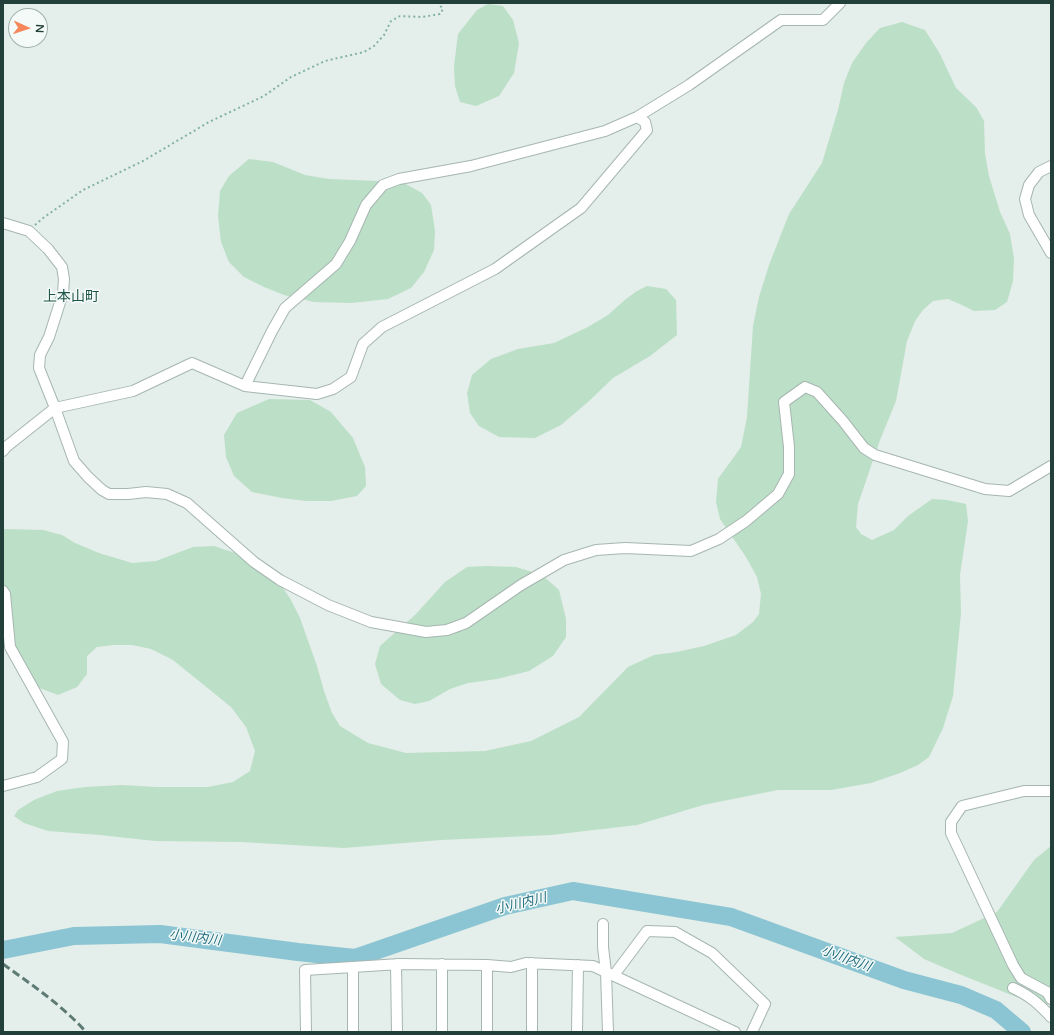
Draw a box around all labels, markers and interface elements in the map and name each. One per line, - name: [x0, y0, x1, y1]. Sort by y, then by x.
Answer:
- north arrow: [8, 8, 48, 48]
- text: N: [33, 24, 46, 33]
- district label: 上本山町: [43, 289, 99, 305]
- water label: 小川内川: [494, 890, 548, 918]
- water label: 小川内川: [168, 927, 222, 949]
- water label: 小川内川: [819, 943, 873, 975]

